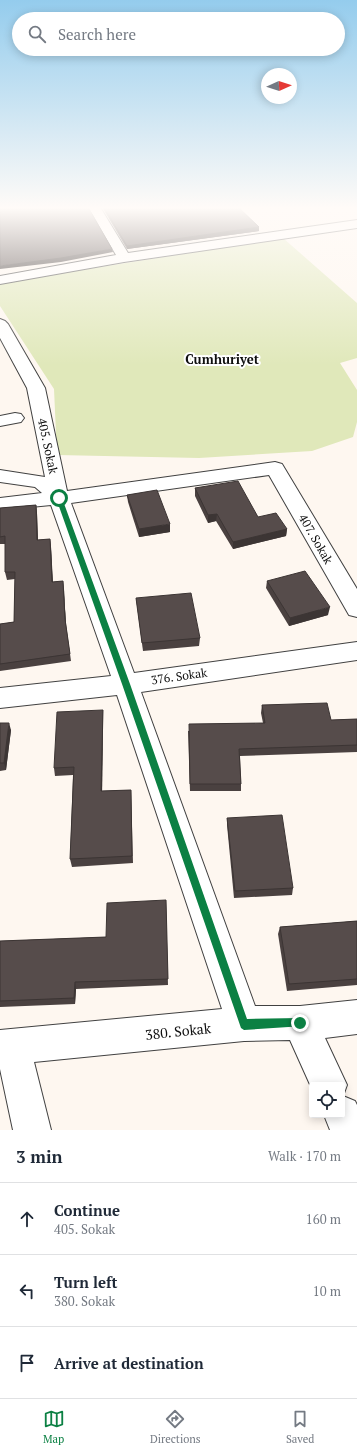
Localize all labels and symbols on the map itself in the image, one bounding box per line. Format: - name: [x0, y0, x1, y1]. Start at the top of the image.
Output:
- north arrow: [261, 68, 297, 104]
- district label: Cumhuriyet: [185, 350, 260, 368]
- street label: 405. Sokak: [35, 417, 61, 476]
- route start: [50, 489, 68, 507]
- street label: 407. Sokak: [296, 511, 337, 567]
- street label: 376. Sokak: [150, 665, 209, 687]
- route end: [291, 1014, 309, 1032]
- street label: 380. Sokak: [144, 1018, 213, 1044]

